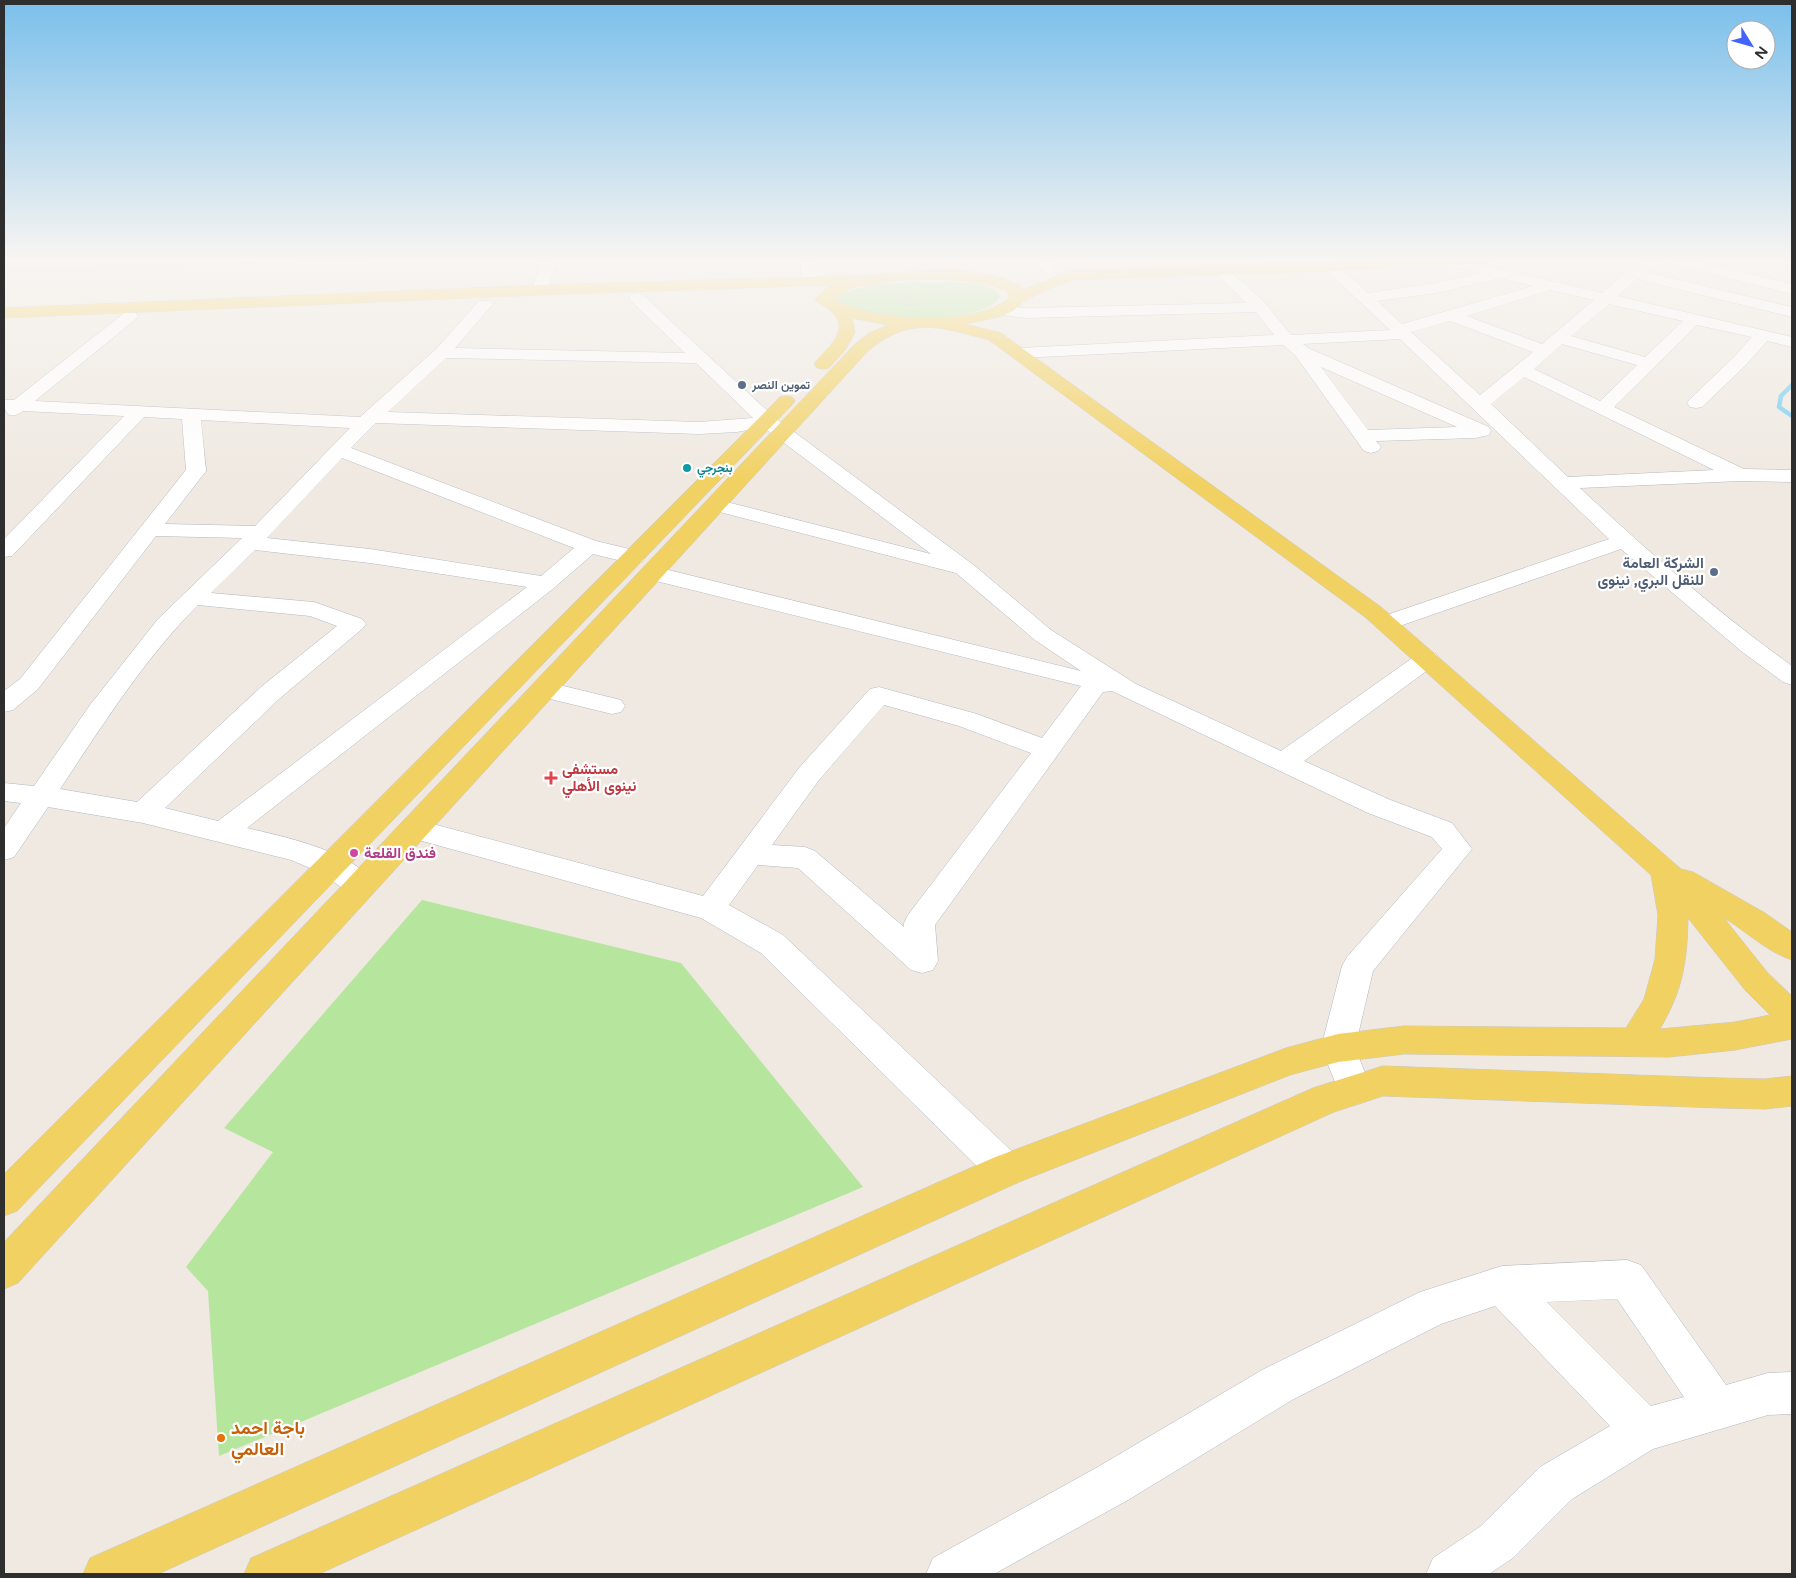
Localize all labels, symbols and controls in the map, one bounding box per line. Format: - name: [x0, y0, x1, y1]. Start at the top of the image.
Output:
- north arrow: [1726, 20, 1776, 70]
- text: N: [1751, 43, 1771, 62]
- place label: تموين النصر: [751, 378, 810, 393]
- marker: تموين النصر: [736, 379, 748, 391]
- place label: بنجرجي: [697, 461, 733, 478]
- marker: بنجرجي: [681, 462, 693, 474]
- place label: الشركة العامة للنقل البري, نينوى: [1597, 554, 1704, 593]
- marker: الشركة العامة للنقل البري, نينوى: [1708, 566, 1720, 578]
- place label: مستشفى نينوى الأهلي: [562, 760, 636, 799]
- marker: مستشفى نينوى الأهلي: [544, 771, 558, 785]
- place label: فندق القلعة: [364, 844, 436, 862]
- marker: فندق القلعة: [348, 847, 360, 859]
- place label: باجة احمد العالمي: [231, 1417, 305, 1464]
- marker: باجة احمد العالمي: [215, 1432, 227, 1444]

